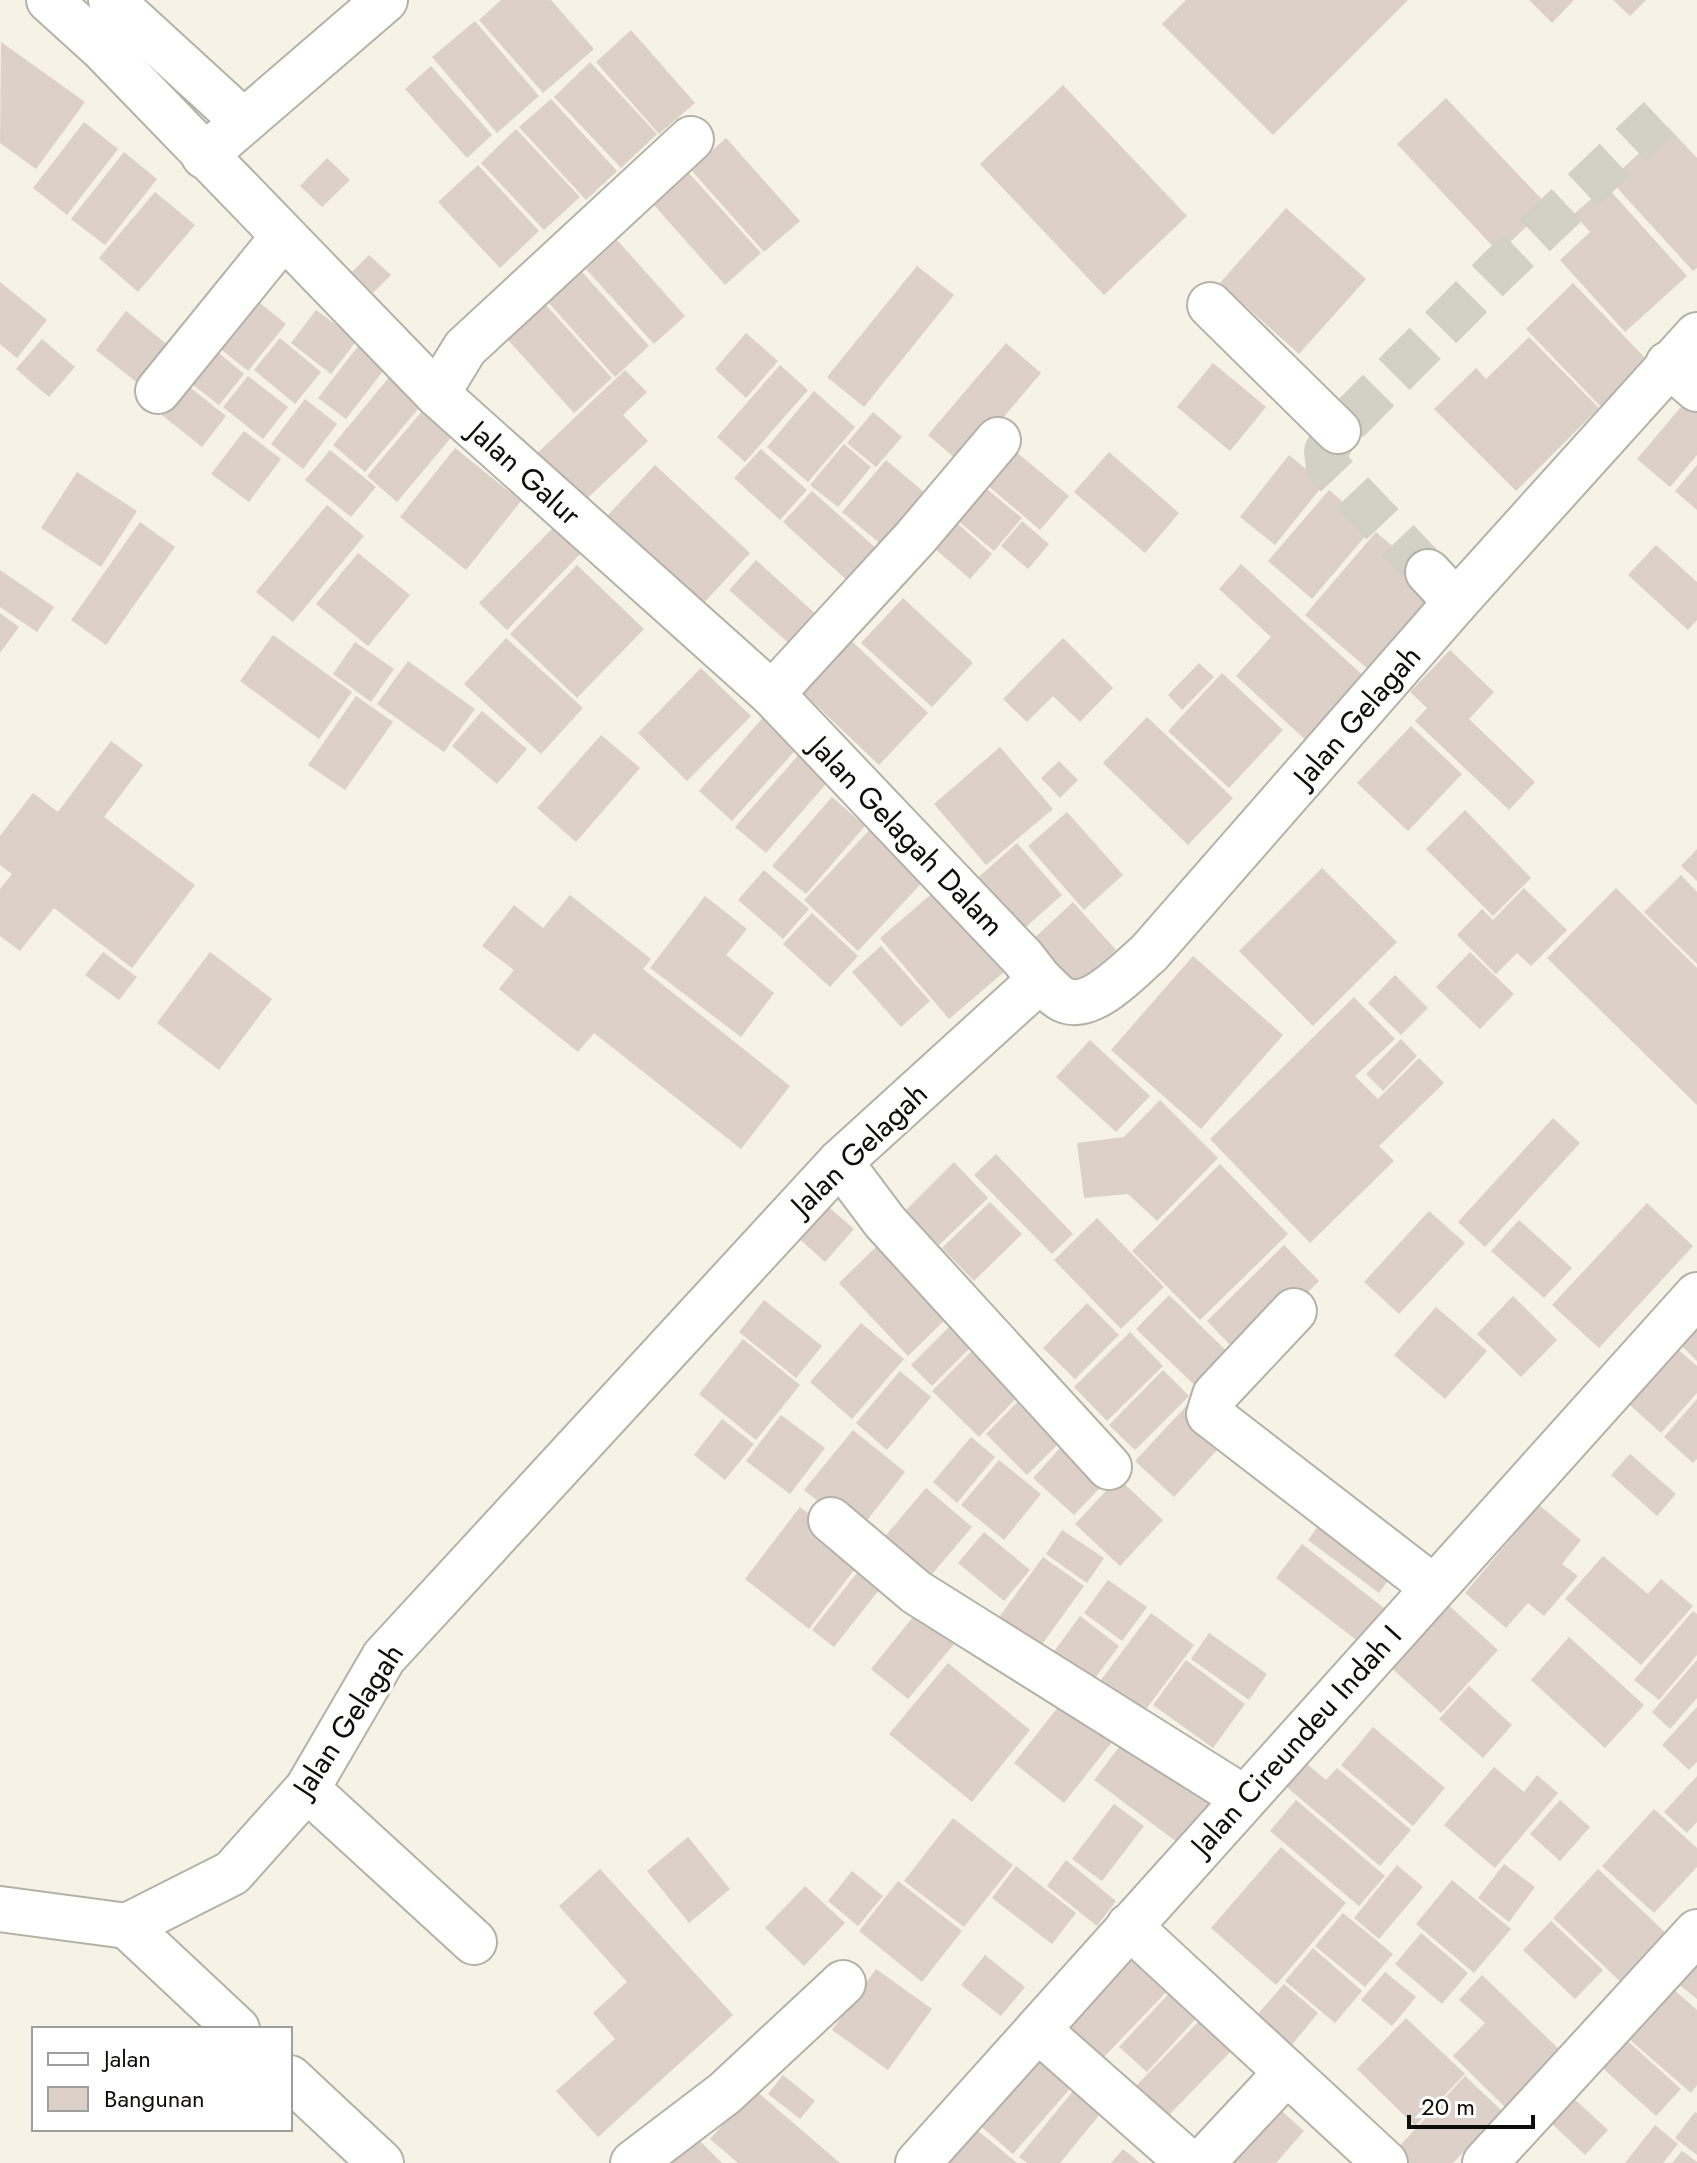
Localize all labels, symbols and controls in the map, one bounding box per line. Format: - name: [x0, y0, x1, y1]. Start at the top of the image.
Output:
- street label: Jalan Galur: [456, 408, 591, 536]
- street label: Jalan Gelagah: [1281, 636, 1431, 799]
- street label: Jalan Gelagah Dalam: [797, 723, 1014, 946]
- street label: Jalan Gelagah: [778, 1073, 937, 1228]
- street label: Jalan Cireundeu Indah I: [1178, 1615, 1411, 1868]
- street label: Jalan Gelagah: [280, 1635, 414, 1808]
- legend: [32, 2027, 292, 2131]
- text: Jalan: [101, 2041, 151, 2076]
- scale bar: [1409, 2079, 1533, 2129]
- text: Bangunan: [104, 2081, 205, 2116]
- text: 20 m: [1421, 2089, 1475, 2124]

